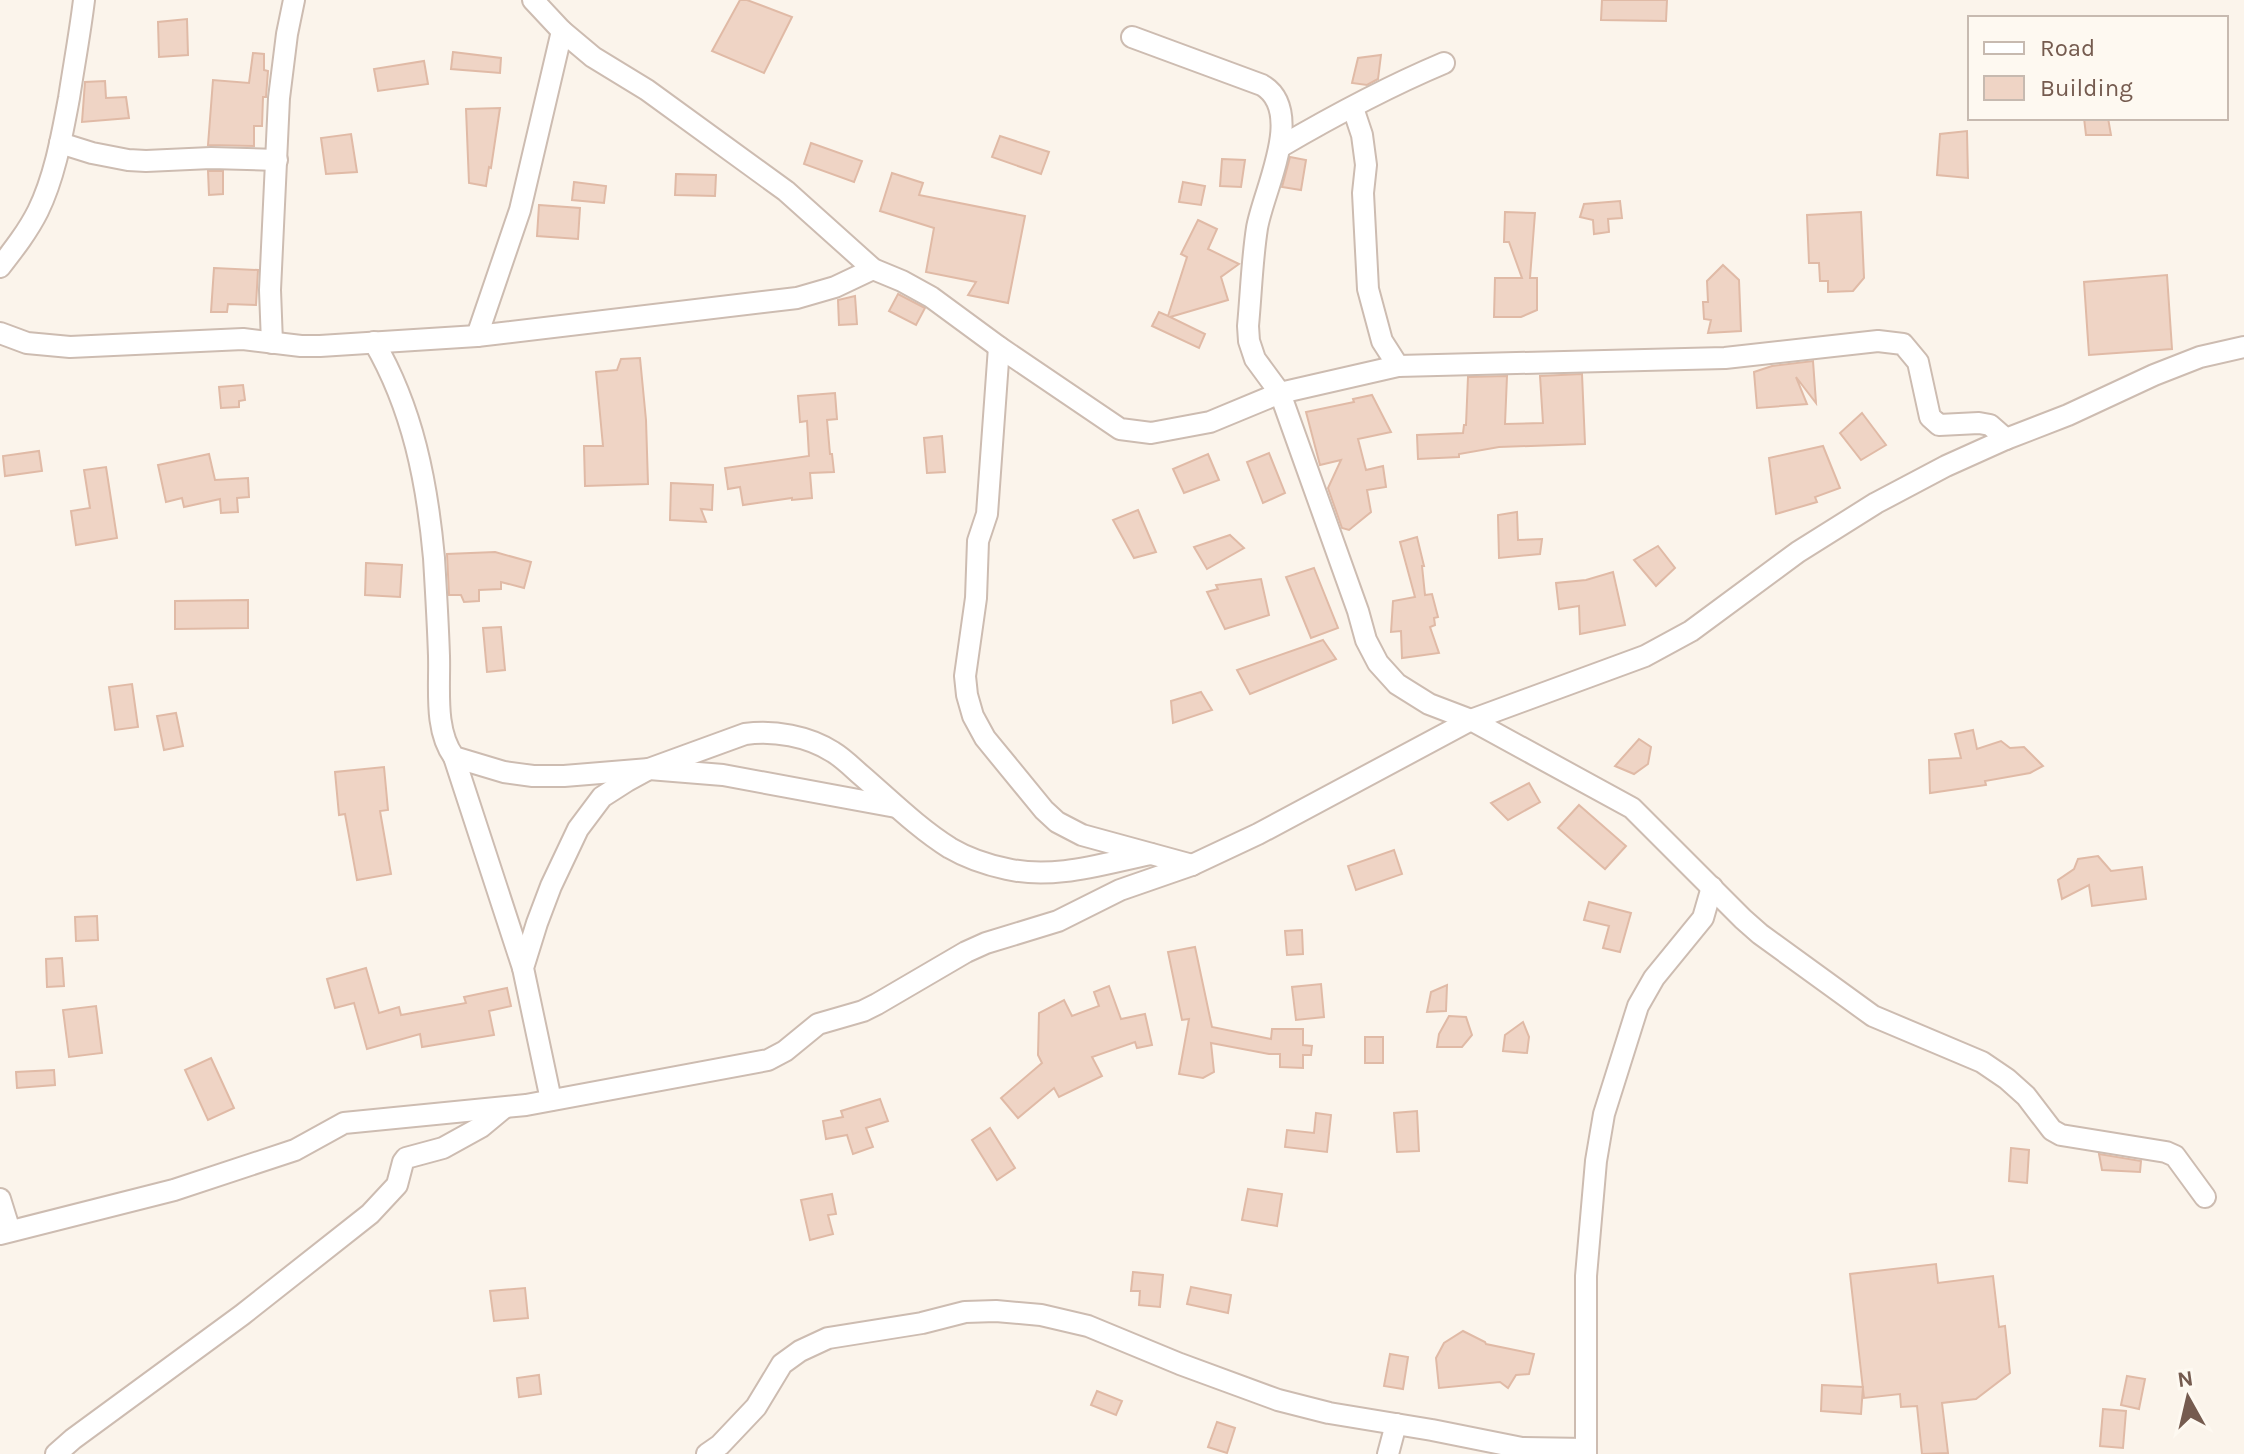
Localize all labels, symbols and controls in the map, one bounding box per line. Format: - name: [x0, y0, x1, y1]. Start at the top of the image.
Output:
- legend: [1968, 16, 2228, 120]
- text: Road: [2040, 34, 2095, 62]
- text: Building: [2040, 74, 2133, 102]
- north arrow: [2148, 1358, 2228, 1438]
- text: N: [2176, 1365, 2195, 1393]

